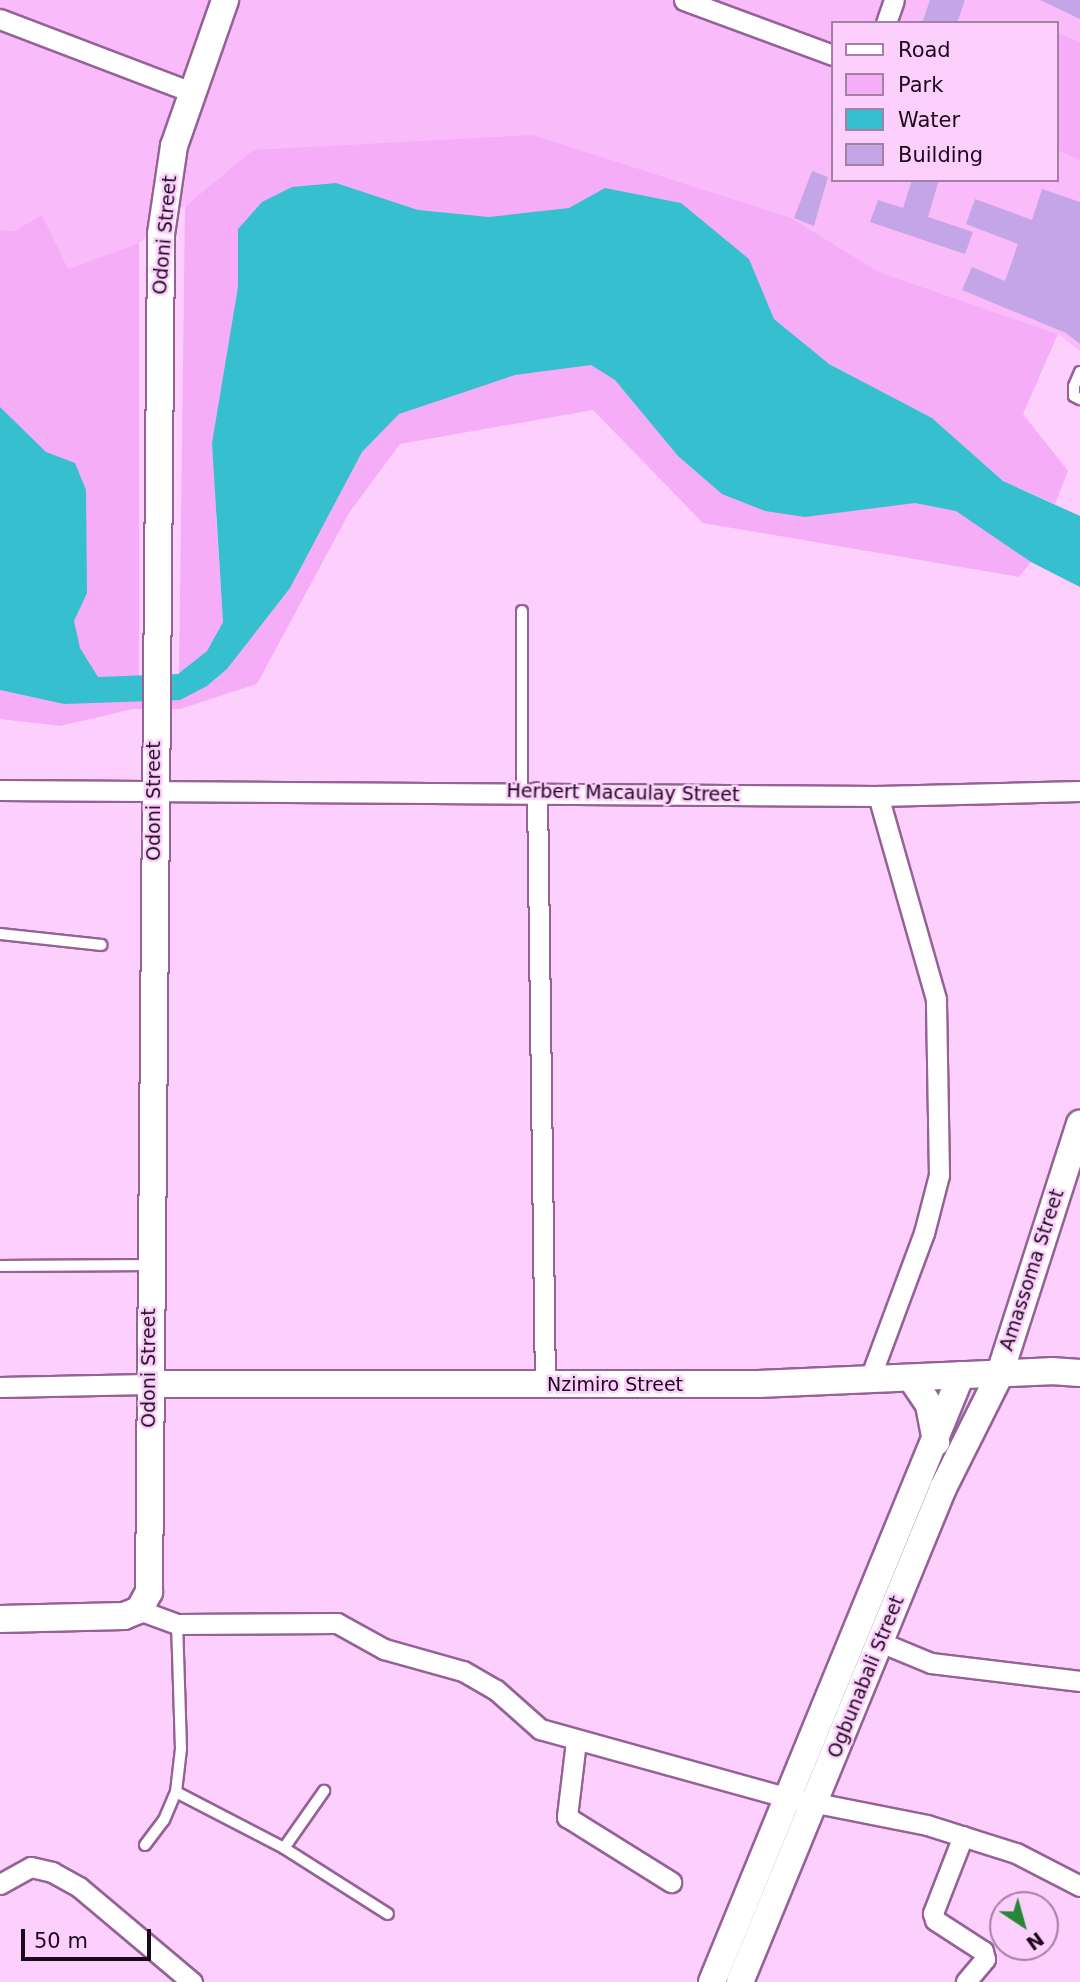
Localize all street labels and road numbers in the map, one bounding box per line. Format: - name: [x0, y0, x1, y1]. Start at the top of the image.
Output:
- street label: Odoni Street: [148, 174, 182, 296]
- street label: Odoni Street: [143, 741, 165, 861]
- street label: Herbert Macaulay Street: [506, 780, 740, 806]
- street label: Amassoma Street: [995, 1186, 1069, 1354]
- street label: Odoni Street: [138, 1308, 160, 1428]
- street label: Nzimiro Street: [547, 1374, 683, 1396]
- street label: Ogbunabali Street: [823, 1593, 909, 1761]

